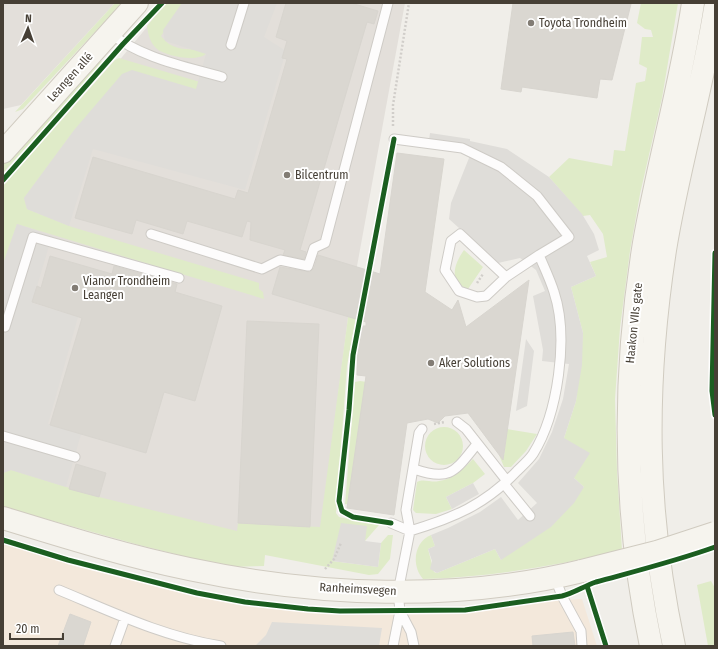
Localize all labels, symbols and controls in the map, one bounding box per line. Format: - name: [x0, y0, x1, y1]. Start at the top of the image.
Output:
- north arrow: [8, 8, 48, 48]
- text: N: [25, 12, 32, 25]
- place label: Toyota Trondheim: [539, 16, 627, 30]
- marker: Toyota Trondheim: [526, 18, 536, 28]
- street label: Leangen allé: [44, 49, 96, 105]
- place label: Bilcentrum: [295, 168, 348, 182]
- marker: Bilcentrum: [282, 170, 292, 180]
- place label: Vianor Trondheim Leangen: [83, 274, 170, 302]
- street label: Haakon VIIs gate: [623, 282, 645, 364]
- marker: Vianor Trondheim Leangen: [70, 283, 80, 293]
- place label: Aker Solutions: [439, 356, 510, 370]
- marker: Aker Solutions: [426, 358, 436, 368]
- street label: Ranheimsvegen: [319, 580, 397, 598]
- scale bar: [10, 615, 63, 641]
- text: 20 m: [16, 622, 40, 636]

